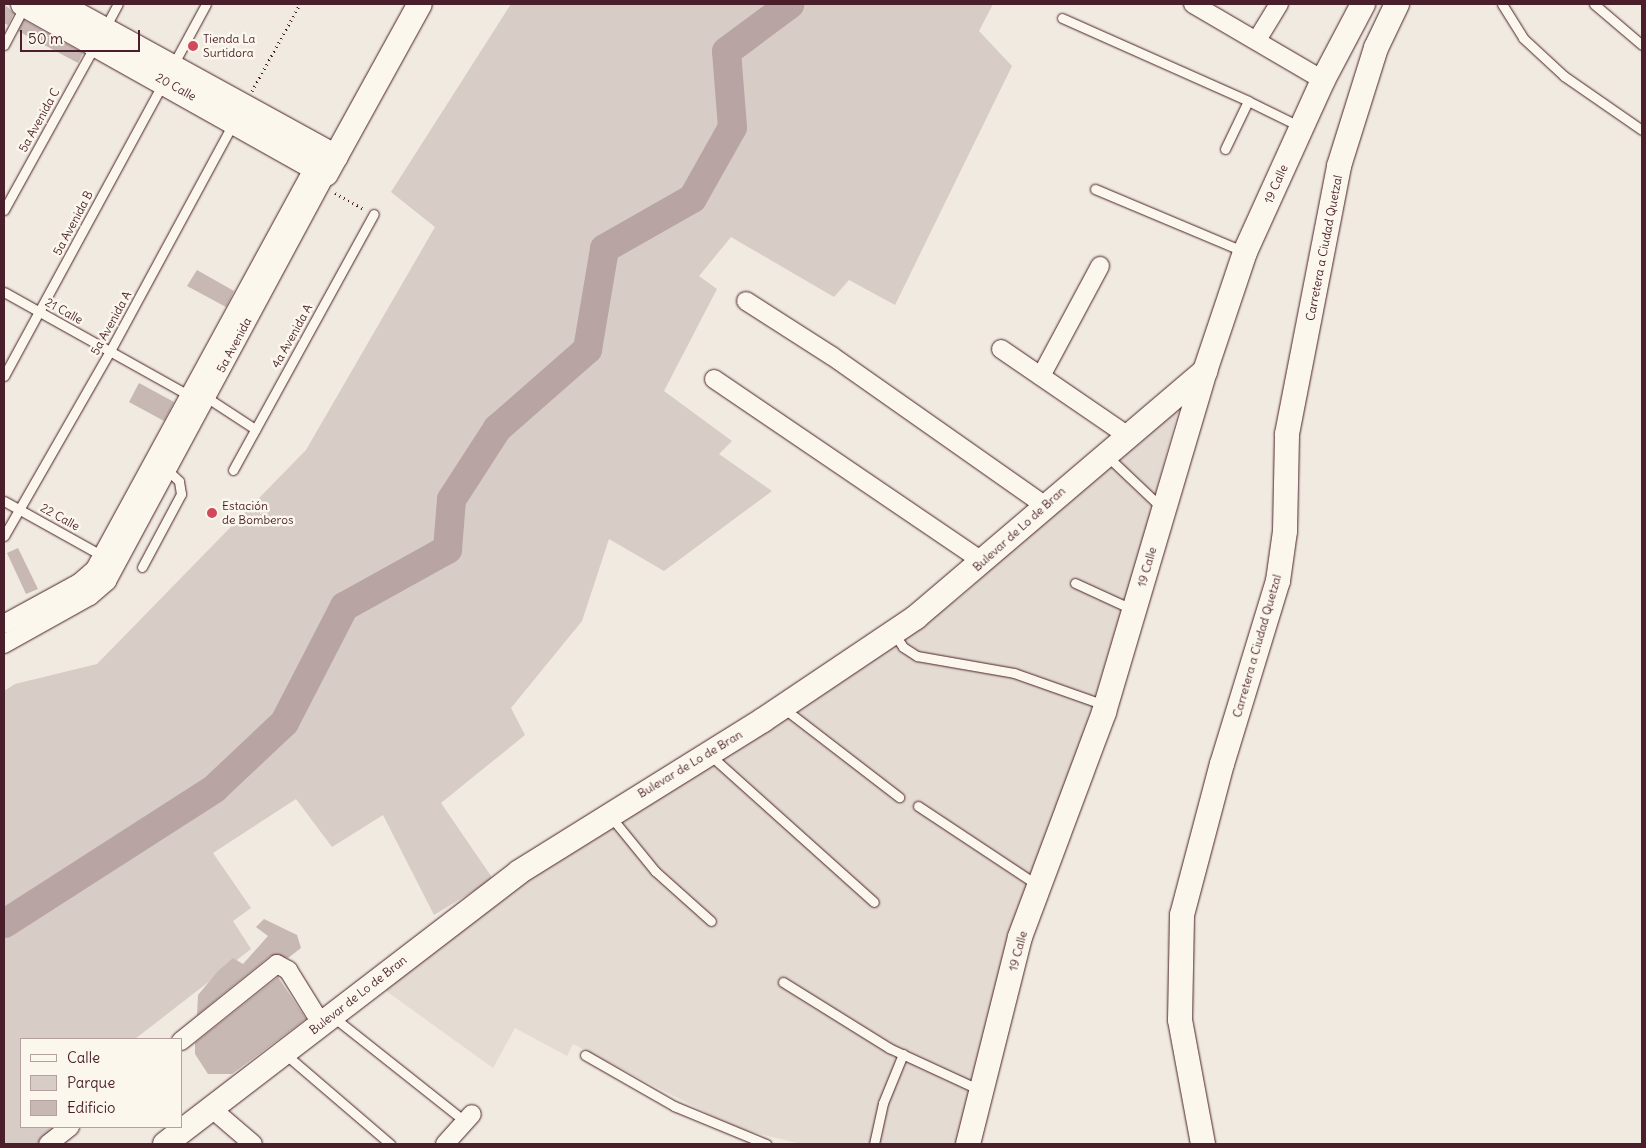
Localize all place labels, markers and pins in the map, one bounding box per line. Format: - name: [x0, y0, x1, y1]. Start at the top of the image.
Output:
- place label: Tienda La Surtidora: [203, 32, 255, 60]
- marker: Tienda La Surtidora: [187, 40, 199, 52]
- place label: Estación de Bomberos: [222, 499, 294, 527]
- marker: Estación de Bomberos: [206, 507, 218, 519]

